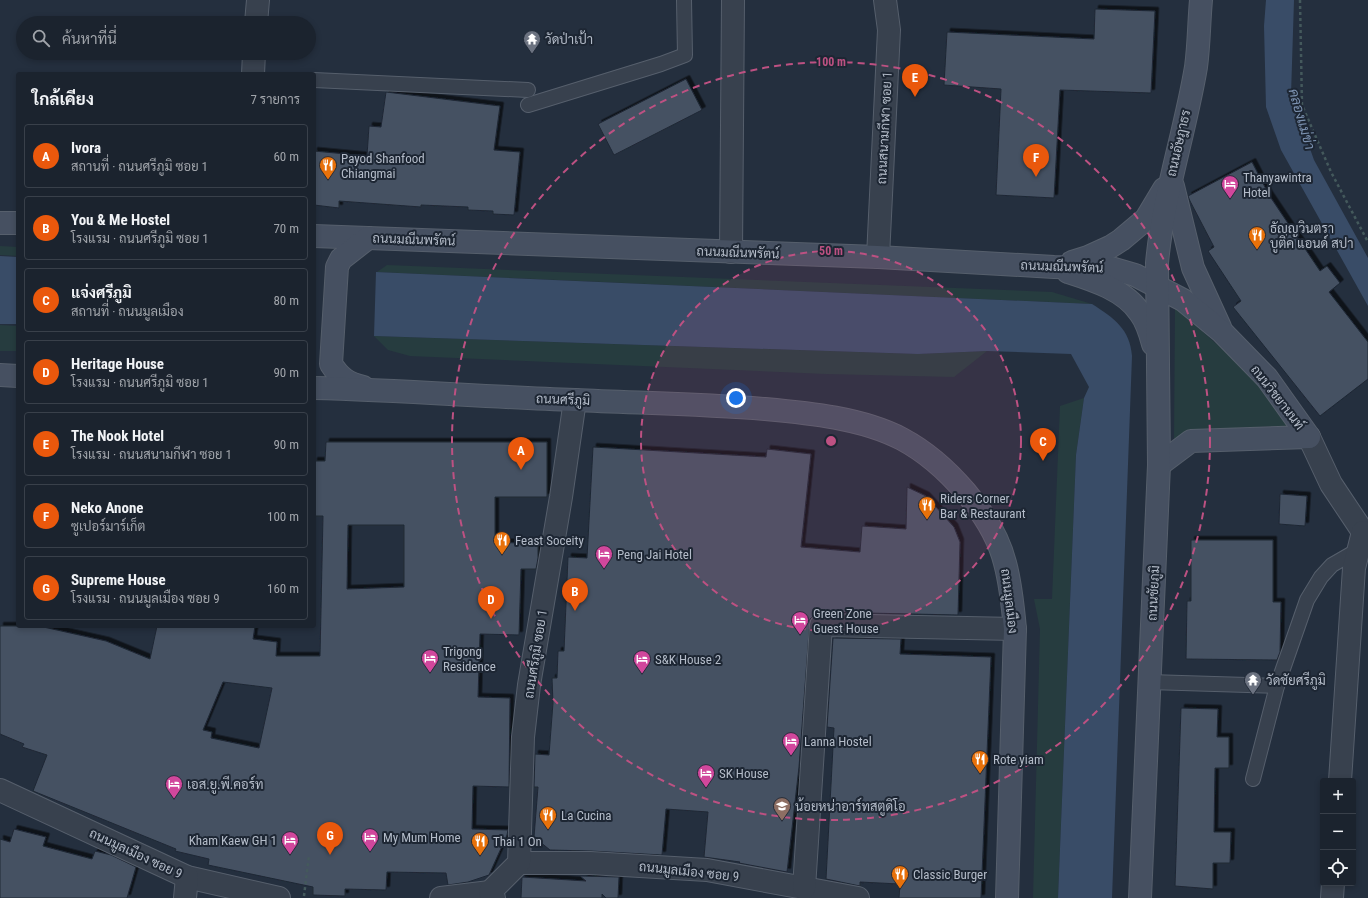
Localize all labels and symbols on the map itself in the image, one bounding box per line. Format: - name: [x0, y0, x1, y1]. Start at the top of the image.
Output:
- temple icon: วัดป่าเป้า: [522, 29, 542, 54]
- place label: วัดป่าเป้า: [545, 30, 593, 47]
- text: 100 m: [816, 55, 846, 69]
- pin: E: [902, 64, 928, 97]
- street label: ถนนสนามกีฬา ซอย 1: [872, 71, 895, 185]
- water label: คลองแม่ข่า: [1286, 87, 1318, 152]
- street label: ถนนอัษฎาธร: [1164, 108, 1194, 178]
- pin: F: [1023, 144, 1049, 177]
- place label: Payod Shanfood Chiangmai: [341, 151, 425, 181]
- restaurant icon: Payod Shanfood Chiangmai: [318, 155, 338, 180]
- place label: Thanyawintra Hotel: [1243, 170, 1312, 200]
- hotel icon: Thanyawintra Hotel: [1220, 174, 1240, 199]
- place label: ธัญญวินตรา บูติค แอนด์ สปา: [1270, 220, 1354, 253]
- restaurant icon: ธัญญวินตรา บูติค แอนด์ สปา: [1247, 225, 1267, 250]
- street label: ถนนมณีนพรัตน์: [372, 229, 456, 248]
- street label: ถนนมณีนพรัตน์: [696, 242, 780, 261]
- text: 50 m: [819, 244, 843, 258]
- street label: ถนนมณีนพรัตน์: [1020, 256, 1104, 275]
- street label: ถนนวิชยานนท์: [1248, 361, 1309, 432]
- your location: [726, 388, 746, 408]
- street label: ถนนศรีภูมิ: [536, 389, 590, 410]
- pin: C: [1030, 428, 1056, 461]
- centre of rings: [824, 434, 838, 448]
- pin: A: [508, 437, 534, 470]
- place label: Riders Corner Bar & Restaurant: [940, 491, 1026, 521]
- restaurant icon: Riders Corner Bar & Restaurant: [917, 495, 937, 520]
- restaurant icon: Feast Soceity: [492, 530, 512, 555]
- place label: Feast Soceity: [515, 533, 584, 548]
- hotel icon: Peng Jai Hotel: [594, 544, 614, 569]
- place label: Peng Jai Hotel: [617, 547, 692, 562]
- street label: ถนนชัยภูมิ: [1144, 565, 1164, 621]
- street label: ถนนมูลเมือง: [996, 568, 1023, 635]
- pin: B: [562, 578, 588, 611]
- pin: D: [478, 586, 504, 619]
- place label: Green Zone Guest House: [813, 606, 879, 636]
- street label: ถนนศรีภูมิ ซอย 1: [519, 608, 552, 700]
- hotel icon: Green Zone Guest House: [790, 610, 810, 635]
- place label: Trigong Residence: [443, 644, 496, 674]
- hotel icon: Trigong Residence: [420, 648, 440, 673]
- hotel icon: S&K House 2: [632, 649, 652, 674]
- place label: S&K House 2: [655, 652, 721, 667]
- temple icon: วัดชัยศรีภูมิ: [1243, 670, 1263, 695]
- place label: วัดชัยศรีภูมิ: [1266, 671, 1326, 690]
- hotel icon: Lanna Hostel: [781, 731, 801, 756]
- place label: Lanna Hostel: [804, 734, 872, 749]
- restaurant icon: Rote yiam: [970, 749, 990, 774]
- place label: Rote yiam: [993, 752, 1044, 767]
- hotel icon: SK House: [696, 763, 716, 788]
- place label: SK House: [719, 766, 769, 781]
- hotel icon: เอส.ยู.พี.คอร์ท: [164, 774, 184, 799]
- place label: เอส.ยู.พี.คอร์ท: [187, 775, 264, 794]
- school or university icon: น้อยหน่าอาร์ทสตูดิโอ: [772, 796, 792, 821]
- place label: น้อยหน่าอาร์ทสตูดิโอ: [795, 797, 906, 816]
- restaurant icon: La Cucina: [538, 805, 558, 830]
- place label: La Cucina: [561, 808, 612, 823]
- pin: G: [317, 822, 343, 855]
- street label: ถนนมูลเมือง ซอย 9: [86, 824, 185, 883]
- hotel icon: My Mum Home: [360, 827, 380, 852]
- hotel icon: Kham Kaew GH 1: [280, 830, 300, 855]
- place label: My Mum Home: [383, 830, 461, 845]
- restaurant icon: Thai 1 On: [470, 831, 490, 856]
- place label: Kham Kaew GH 1: [189, 833, 277, 848]
- place label: Thai 1 On: [493, 834, 542, 849]
- street label: ถนนมูลเมือง ซอย 9: [638, 857, 740, 886]
- restaurant icon: Classic Burger: [890, 864, 910, 889]
- place label: Classic Burger: [913, 867, 987, 882]

